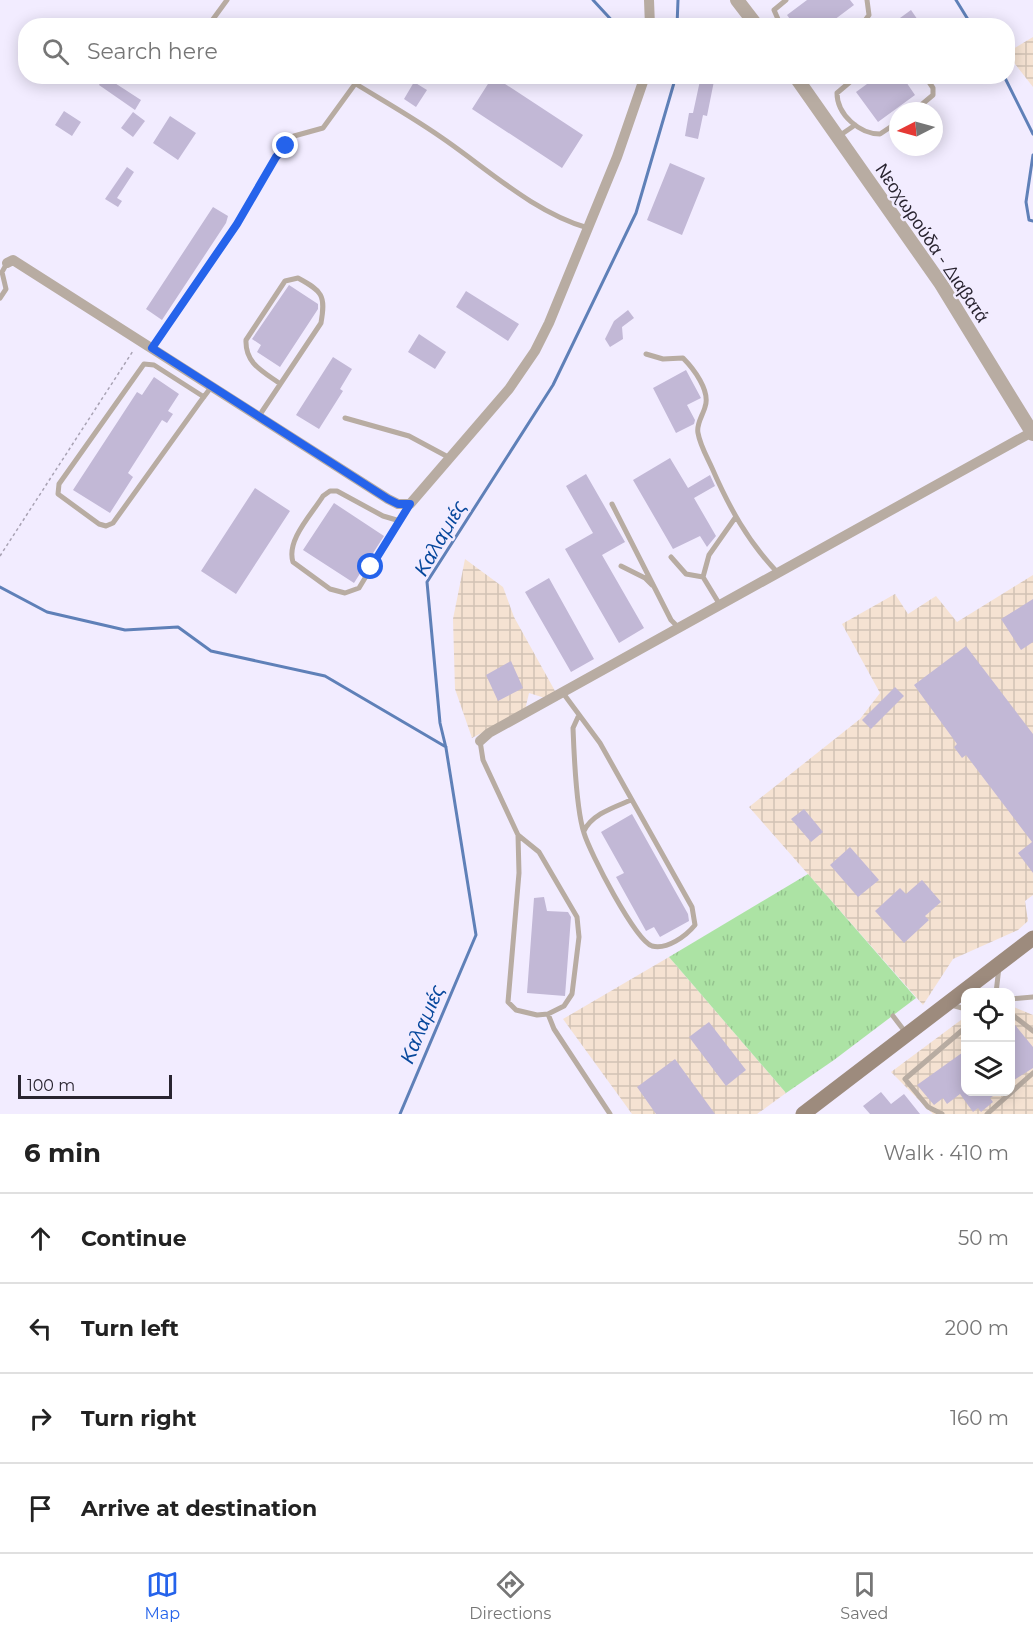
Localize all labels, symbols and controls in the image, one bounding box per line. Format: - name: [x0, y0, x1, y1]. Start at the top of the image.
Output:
- search box: [18, 18, 1015, 84]
- icon: search: [39, 35, 72, 68]
- text: Search here: [87, 38, 218, 65]
- north arrow: [889, 102, 943, 156]
- route end: [272, 132, 298, 158]
- street label: Νεοχωρούδα - Διαβατά: [871, 159, 993, 327]
- water label: Καλαμιές: [409, 496, 471, 580]
- route start: [357, 553, 383, 579]
- water label: Καλαμιές: [395, 981, 449, 1067]
- map controls: [961, 988, 1015, 1096]
- button: locate: [961, 988, 1015, 1042]
- button: layers: [961, 1042, 1015, 1096]
- scale bar: [18, 1072, 172, 1100]
- text: 100 m: [27, 1076, 75, 1095]
- text: 6 min: [24, 1137, 101, 1169]
- text: Walk · 410 m: [884, 1141, 1009, 1165]
- icon: ahead: [24, 1222, 57, 1255]
- text: Continue: [81, 1225, 187, 1252]
- text: 50 m: [958, 1226, 1009, 1250]
- icon: left: [24, 1312, 57, 1345]
- text: Turn left: [81, 1315, 179, 1342]
- text: 200 m: [945, 1316, 1009, 1340]
- icon: right: [24, 1402, 57, 1435]
- text: Turn right: [81, 1405, 196, 1432]
- text: 160 m: [950, 1406, 1009, 1430]
- icon: arrive: [24, 1492, 57, 1525]
- text: Arrive at destination: [81, 1495, 317, 1522]
- tab: Map: [145, 1568, 180, 1623]
- tab: Directions: [469, 1568, 551, 1623]
- tab: Saved: [840, 1568, 888, 1623]

